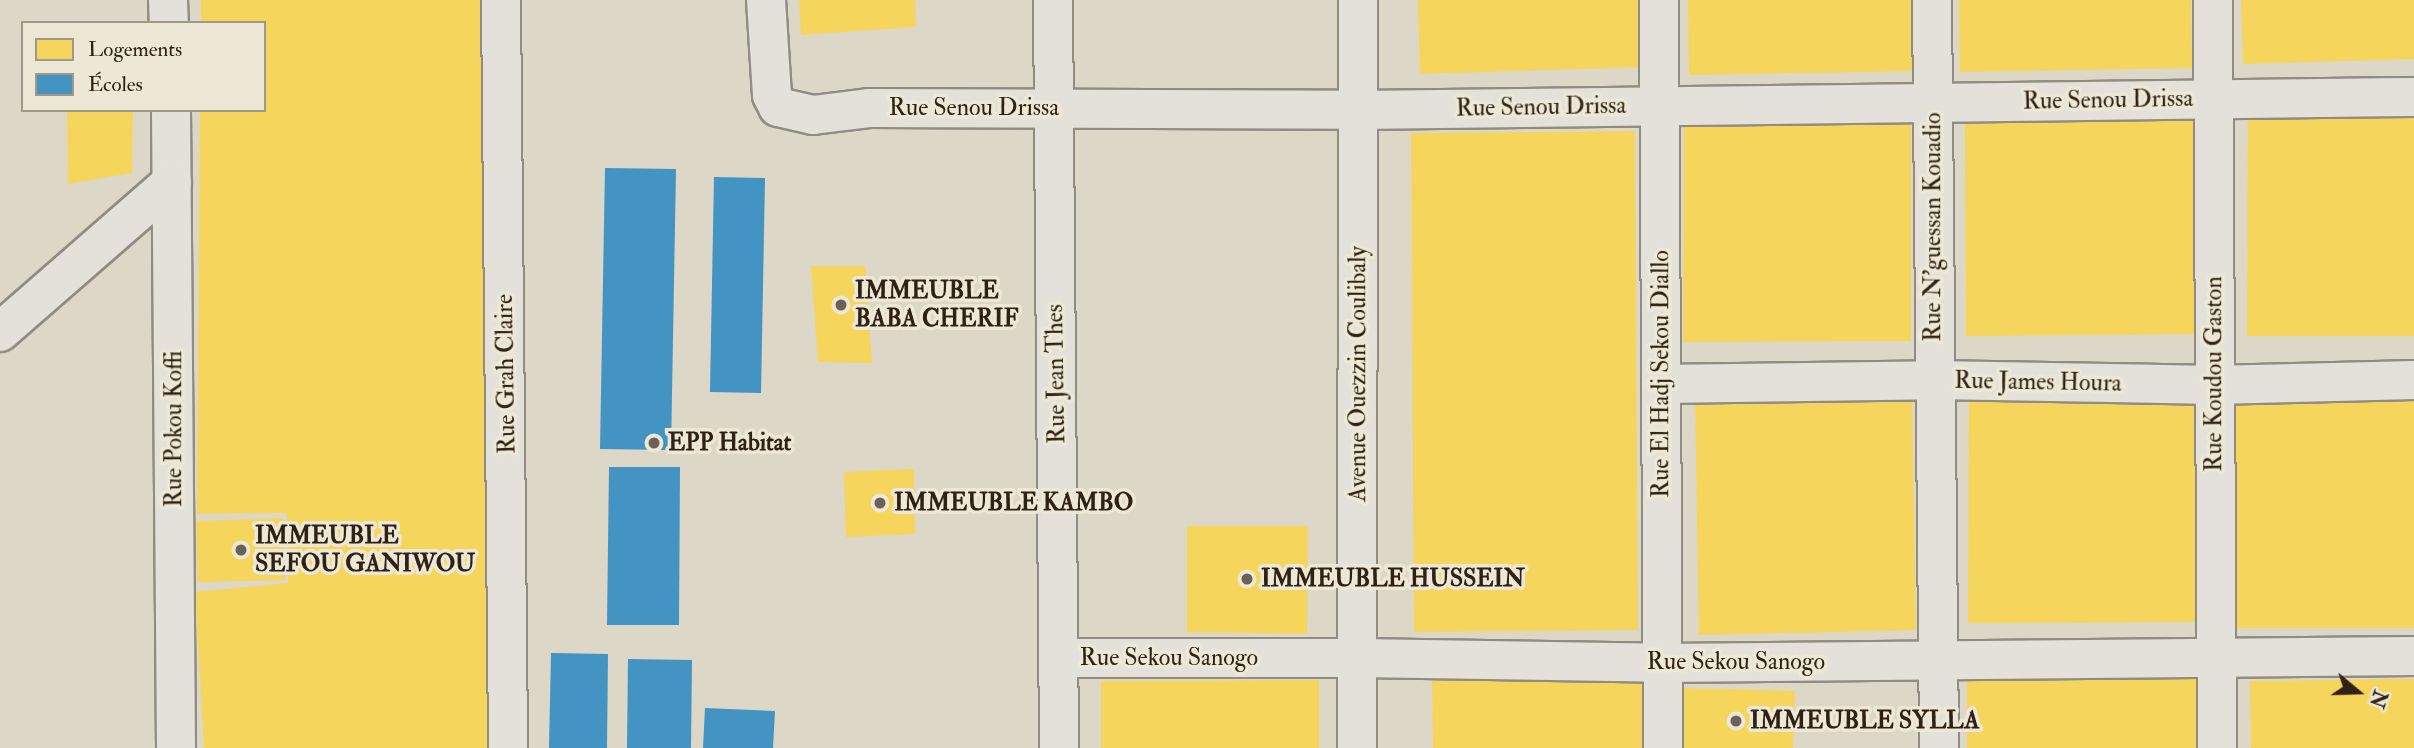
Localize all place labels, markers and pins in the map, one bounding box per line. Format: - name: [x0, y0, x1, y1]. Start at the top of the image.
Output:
- place label: IMMEUBLE BABA CHERIF: [855, 277, 1018, 333]
- marker: IMMEUBLE BABA CHERIF: [833, 297, 849, 313]
- place label: EPP Habitat: [668, 429, 791, 457]
- marker: EPP Habitat: [646, 435, 662, 451]
- place label: IMMEUBLE KAMBO: [894, 489, 1133, 517]
- marker: IMMEUBLE KAMBO: [872, 495, 888, 511]
- place label: IMMEUBLE SEFOU GANIWOU: [255, 522, 475, 578]
- marker: IMMEUBLE SEFOU GANIWOU: [233, 542, 249, 558]
- place label: IMMEUBLE HUSSEIN: [1261, 565, 1525, 593]
- marker: IMMEUBLE HUSSEIN: [1239, 571, 1255, 587]
- place label: IMMEUBLE SYLLA: [1750, 707, 1979, 735]
- marker: IMMEUBLE SYLLA: [1728, 713, 1744, 729]

